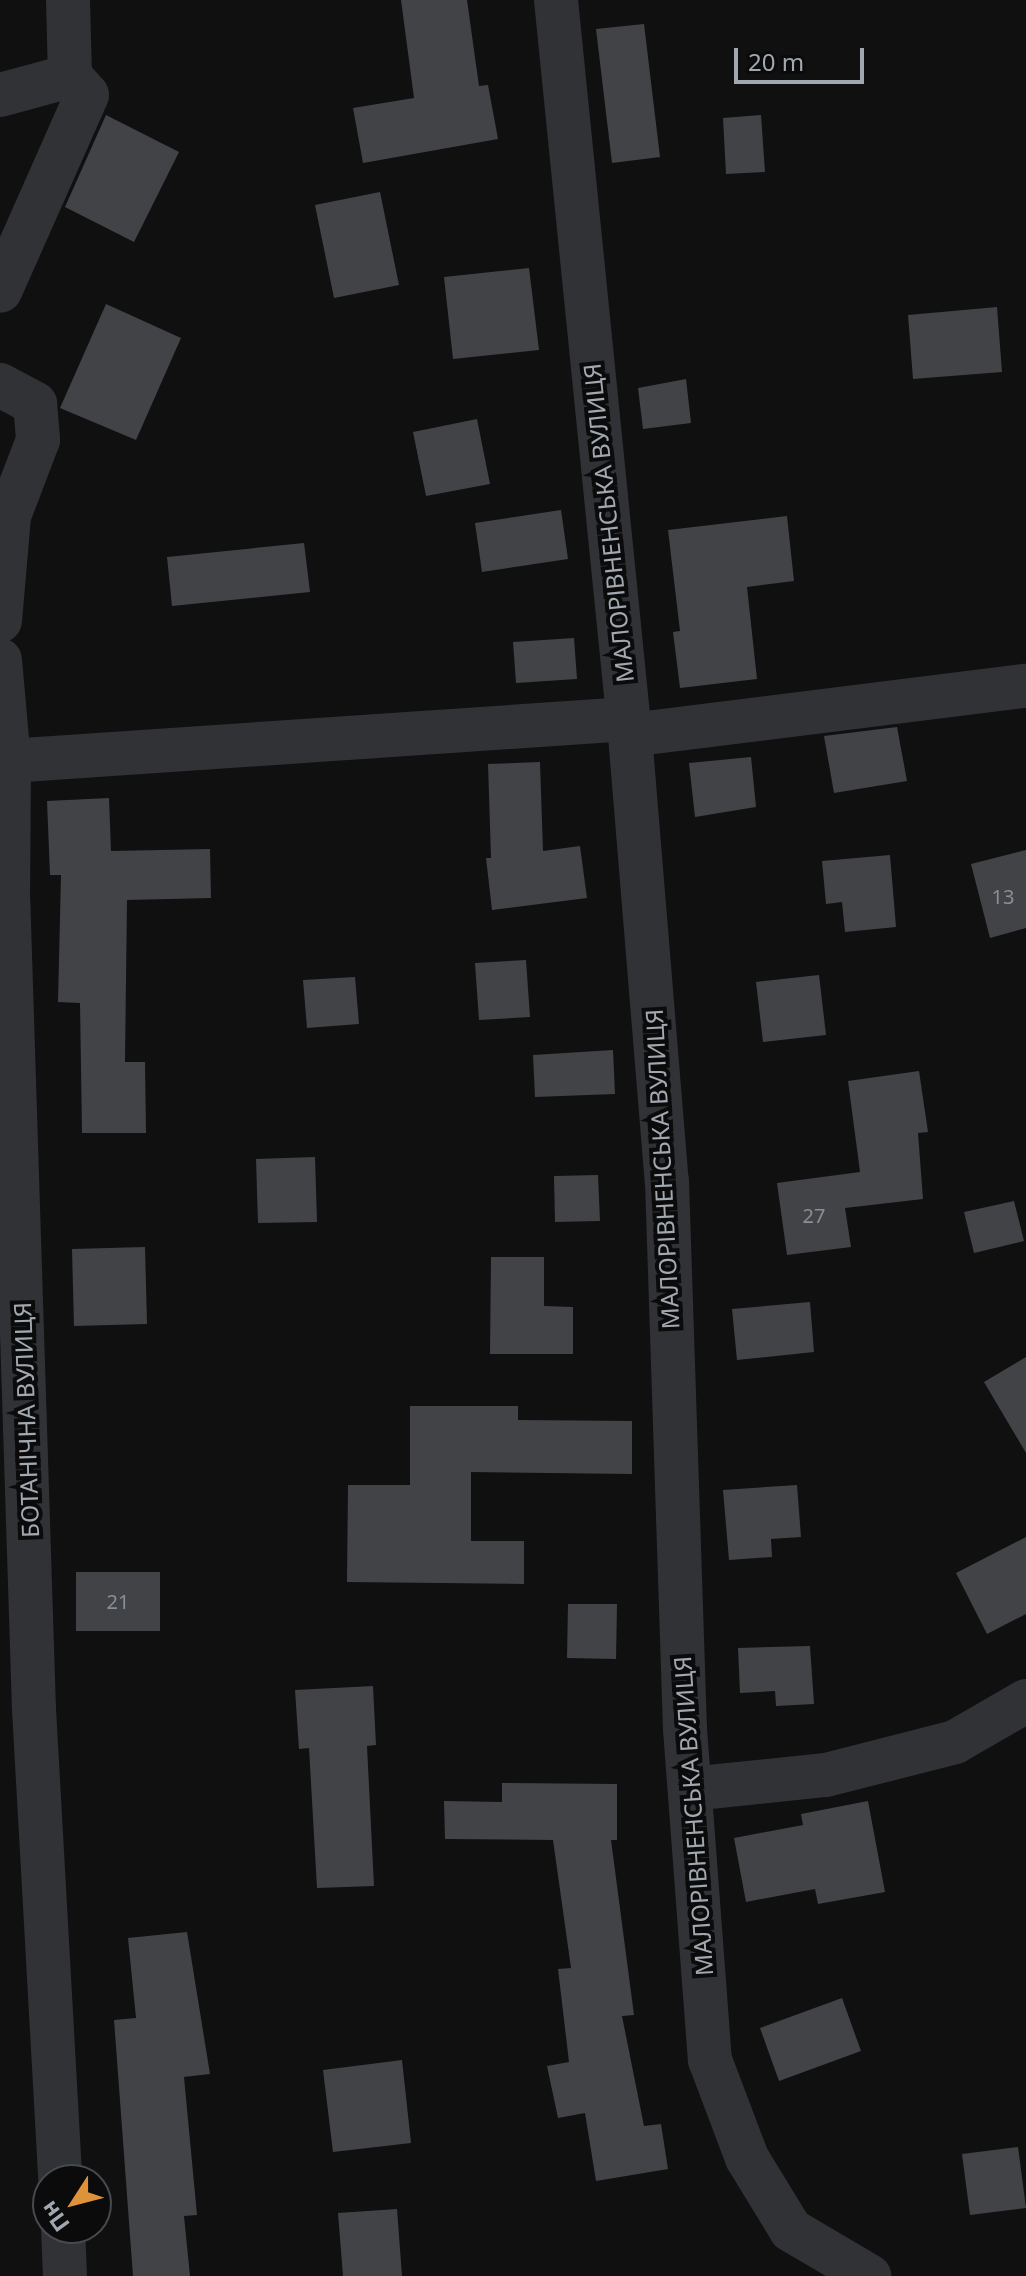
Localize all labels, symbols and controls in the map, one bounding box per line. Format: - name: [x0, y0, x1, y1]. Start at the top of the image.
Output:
- scale bar: [738, 32, 868, 82]
- text: 20 m: [748, 45, 804, 78]
- street label: МАЛОРІВНЕНСЬКА ВУЛИЦЯ: [577, 362, 639, 684]
- house number: 13: [992, 884, 1014, 908]
- street label: МАЛОРІВНЕНСЬКА ВУЛИЦЯ: [639, 1008, 685, 1330]
- house number: 27: [803, 1203, 825, 1227]
- street label: БОТАНІЧНА ВУЛИЦЯ: [7, 1302, 45, 1538]
- house number: 21: [107, 1589, 129, 1613]
- street label: МАЛОРІВНЕНСЬКА ВУЛИЦЯ: [667, 1655, 719, 1977]
- north arrow: [32, 2164, 112, 2244]
- text: Пн: [33, 2195, 76, 2238]

